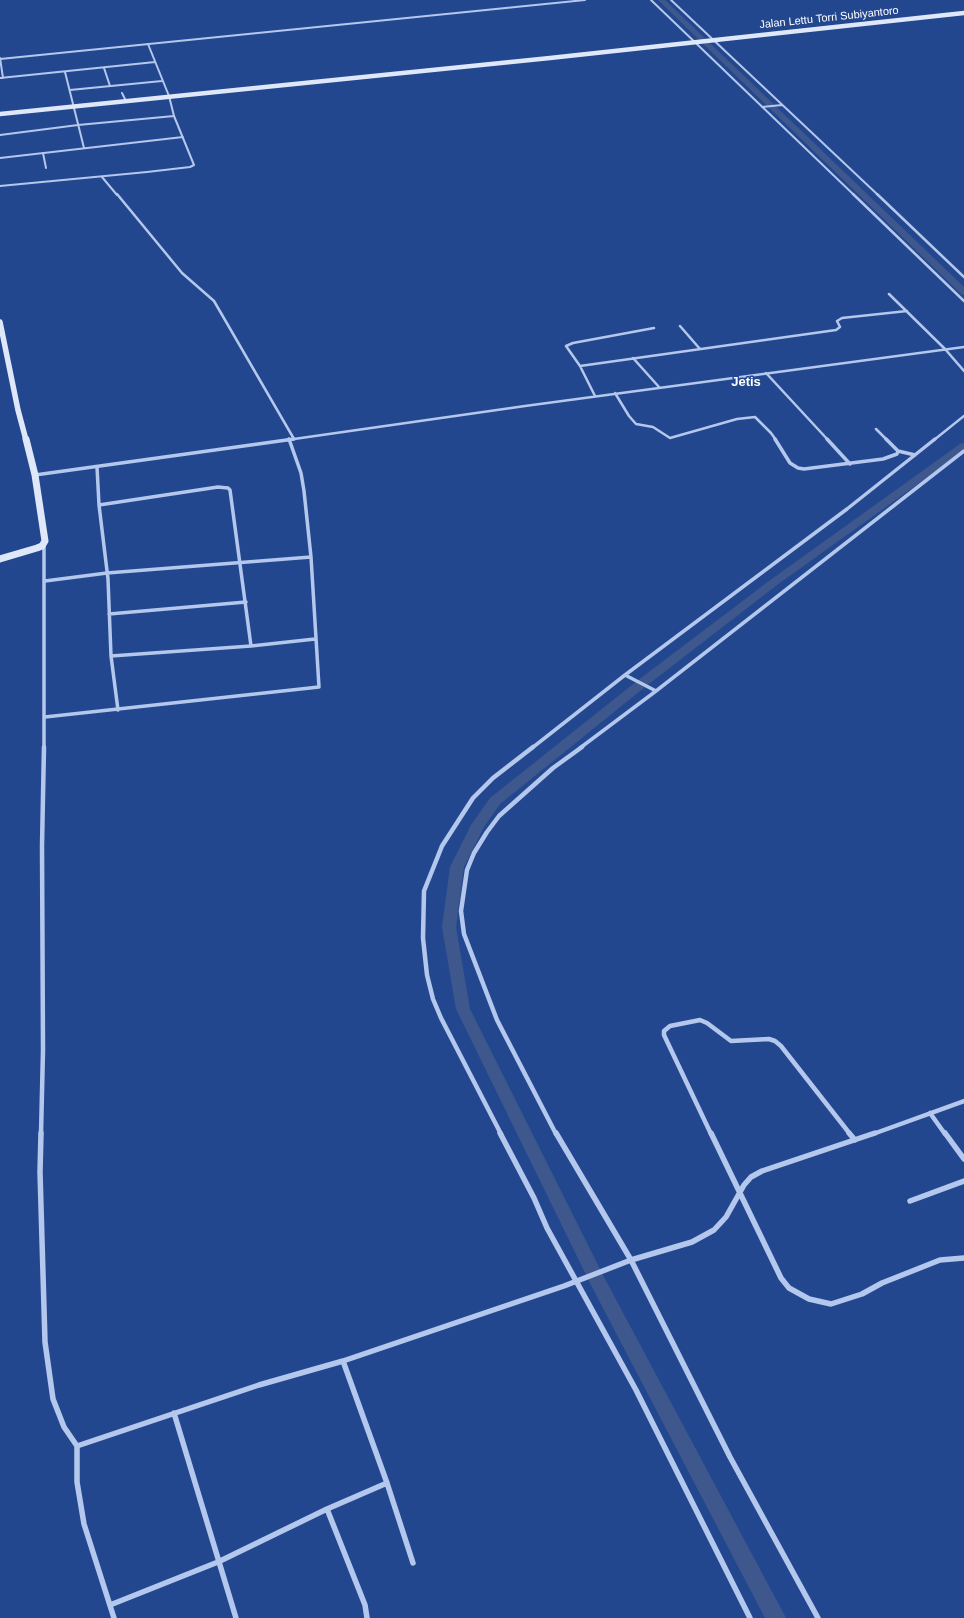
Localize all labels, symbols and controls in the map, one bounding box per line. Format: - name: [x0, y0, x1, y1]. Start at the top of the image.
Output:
- street label: Jalan Lettu Torri Subiyantoro: [759, 4, 899, 32]
- district label: Jetis: [731, 374, 761, 390]

